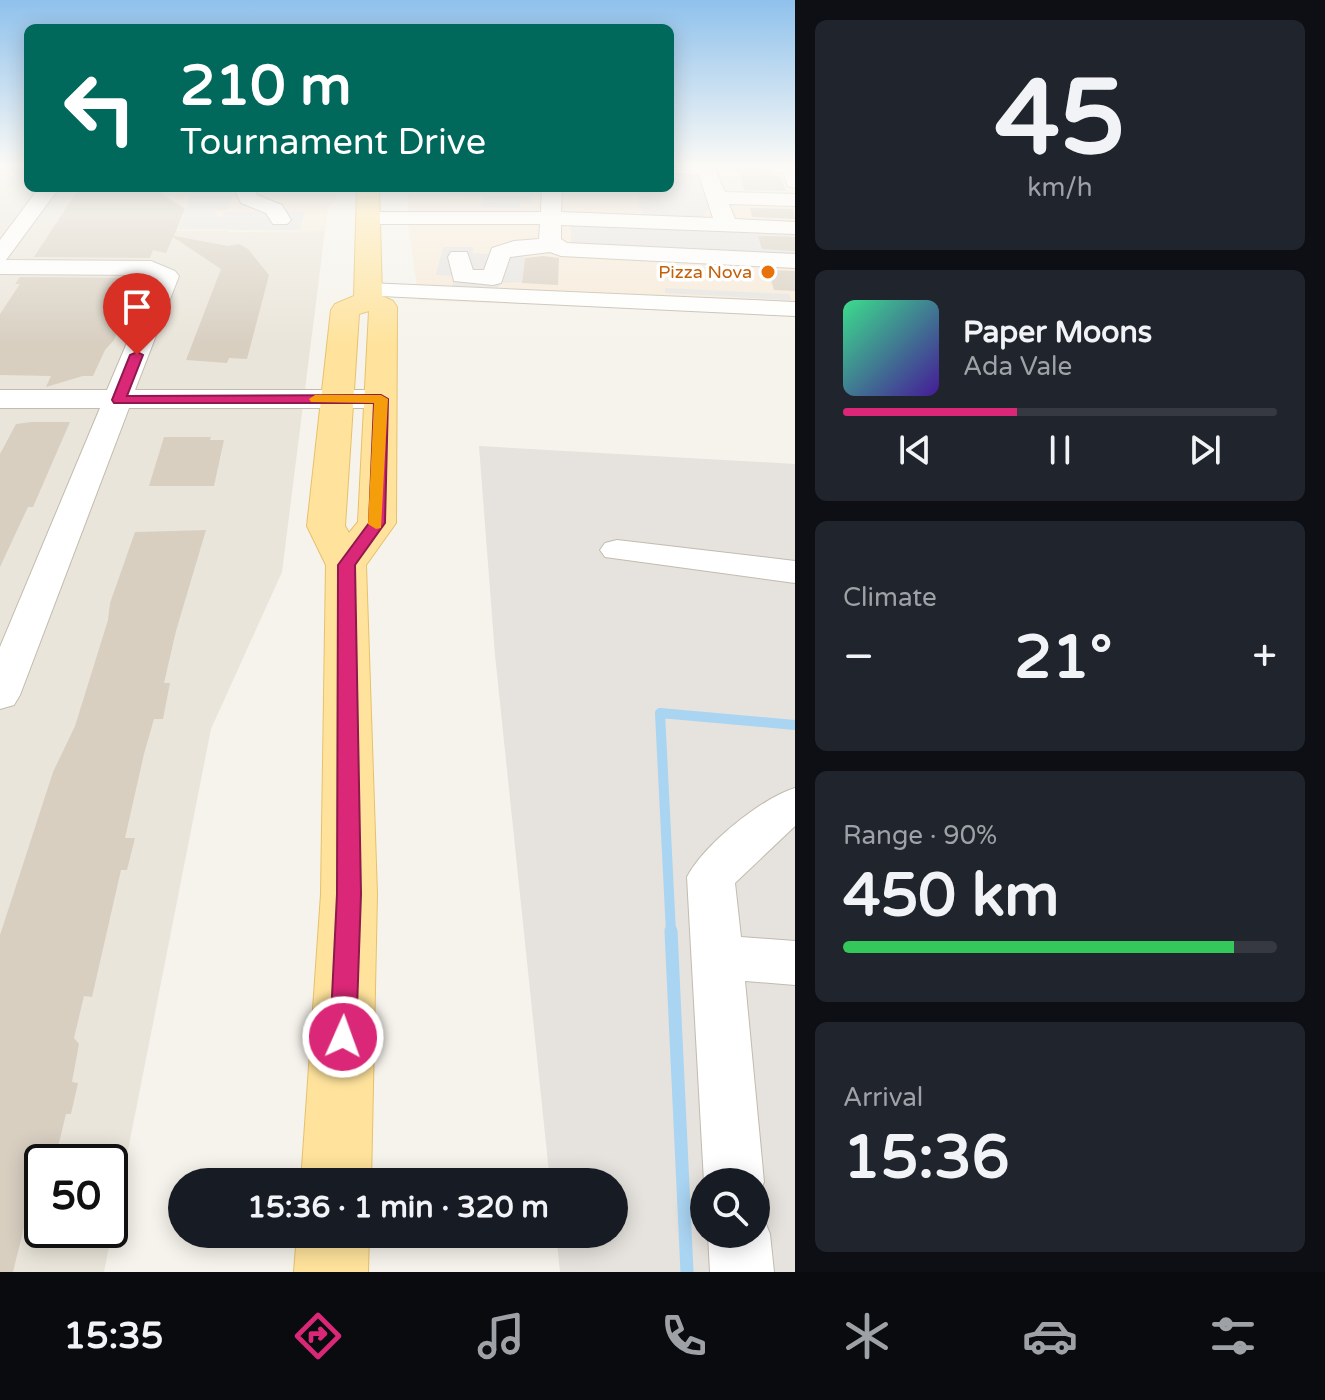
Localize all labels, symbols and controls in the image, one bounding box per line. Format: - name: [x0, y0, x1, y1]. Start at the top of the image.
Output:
- text: 210 m: [180, 53, 351, 120]
- icon: left: [48, 56, 152, 160]
- text: 45: [995, 57, 1125, 182]
- text: Tournament Drive: [180, 121, 486, 164]
- text: km/h: [1027, 172, 1093, 203]
- place label: Pizza Nova: [658, 261, 752, 283]
- marker: Pizza Nova: [759, 263, 777, 281]
- pin: [103, 273, 171, 355]
- icon: arrive: [115, 285, 159, 329]
- text: Paper Moons: [963, 314, 1152, 351]
- text: Ada Vale: [963, 351, 1072, 382]
- icon: previous: [893, 428, 937, 472]
- icon: pause: [1038, 428, 1082, 472]
- icon: next: [1183, 428, 1227, 472]
- text: Climate: [843, 582, 937, 613]
- text: 21°: [1014, 622, 1112, 694]
- text: −: [843, 631, 874, 684]
- text: +: [1252, 631, 1277, 684]
- text: Range · 90%: [843, 820, 997, 851]
- text: 450 km: [843, 860, 1059, 932]
- position arrow: [301, 995, 385, 1079]
- text: Arrival: [843, 1082, 923, 1113]
- text: 15:36: [843, 1122, 1009, 1194]
- speed limit sign: 50: [24, 1144, 128, 1248]
- map controls: [690, 1168, 770, 1248]
- button: search: [690, 1168, 770, 1248]
- text: 15:36 · 1 min · 320 m: [247, 1189, 549, 1226]
- icon: directions: [290, 1308, 346, 1364]
- icon: music: [473, 1308, 529, 1364]
- icon: phone: [656, 1308, 712, 1364]
- icon: climate: [839, 1308, 895, 1364]
- icon: car: [1022, 1308, 1078, 1364]
- icon: filters: [1205, 1308, 1261, 1364]
- text: 15:35: [64, 1315, 163, 1358]

